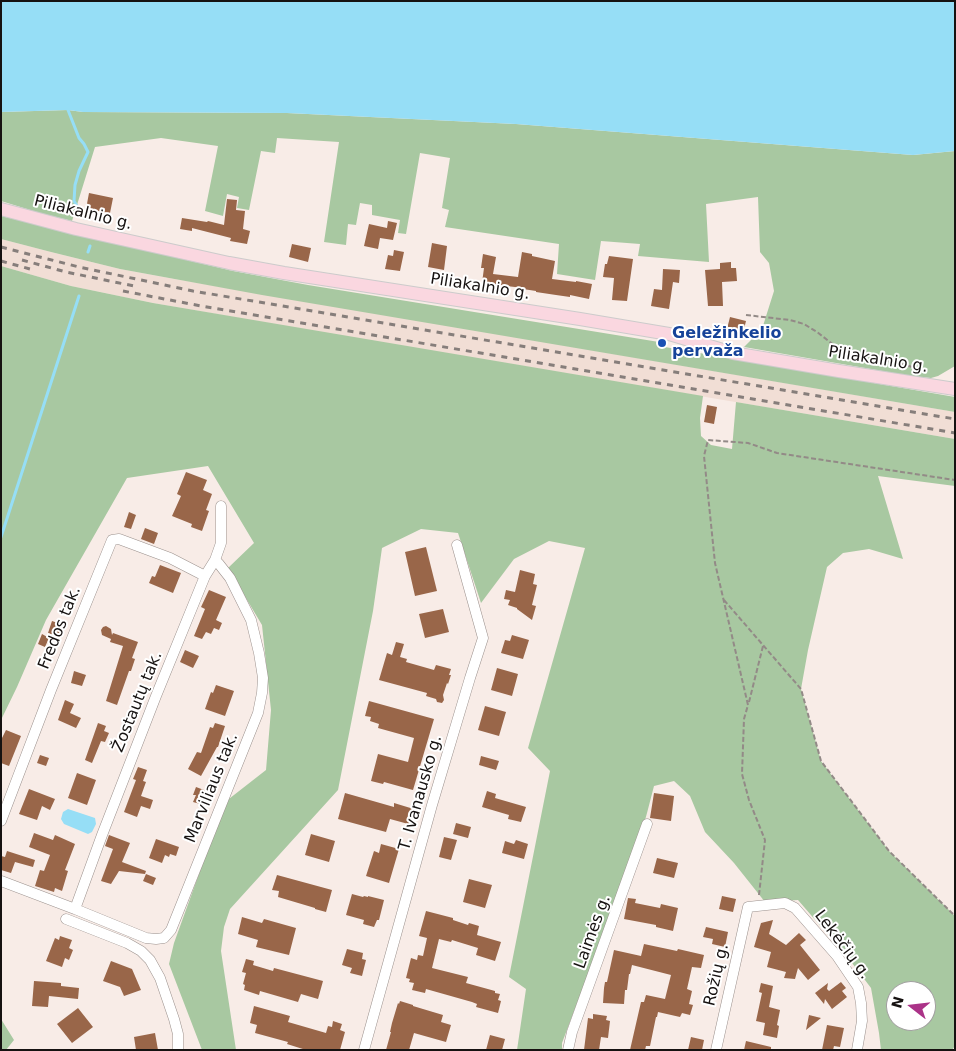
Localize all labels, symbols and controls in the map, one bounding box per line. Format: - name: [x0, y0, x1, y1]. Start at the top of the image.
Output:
- street label: Piliakalnio g.: [32, 192, 134, 234]
- street label: Piliakalnio g.: [429, 270, 531, 304]
- place label: Geležinkelio pervaža: [672, 324, 782, 362]
- marker: Geležinkelio pervaža: [656, 337, 668, 349]
- street label: Piliakalnio g.: [827, 343, 929, 377]
- street label: Fredos tak.: [35, 584, 85, 672]
- street label: Žostautų tak.: [109, 649, 167, 755]
- street label: Marviliaus tak.: [181, 730, 243, 846]
- street label: T. Ivanausko g.: [395, 733, 447, 853]
- street label: Laimės g.: [571, 892, 615, 972]
- street label: Lekėčių g.: [810, 907, 874, 983]
- street label: Rožių g.: [701, 942, 733, 1008]
- north arrow: [886, 981, 936, 1031]
- text: N: [888, 994, 907, 1010]

